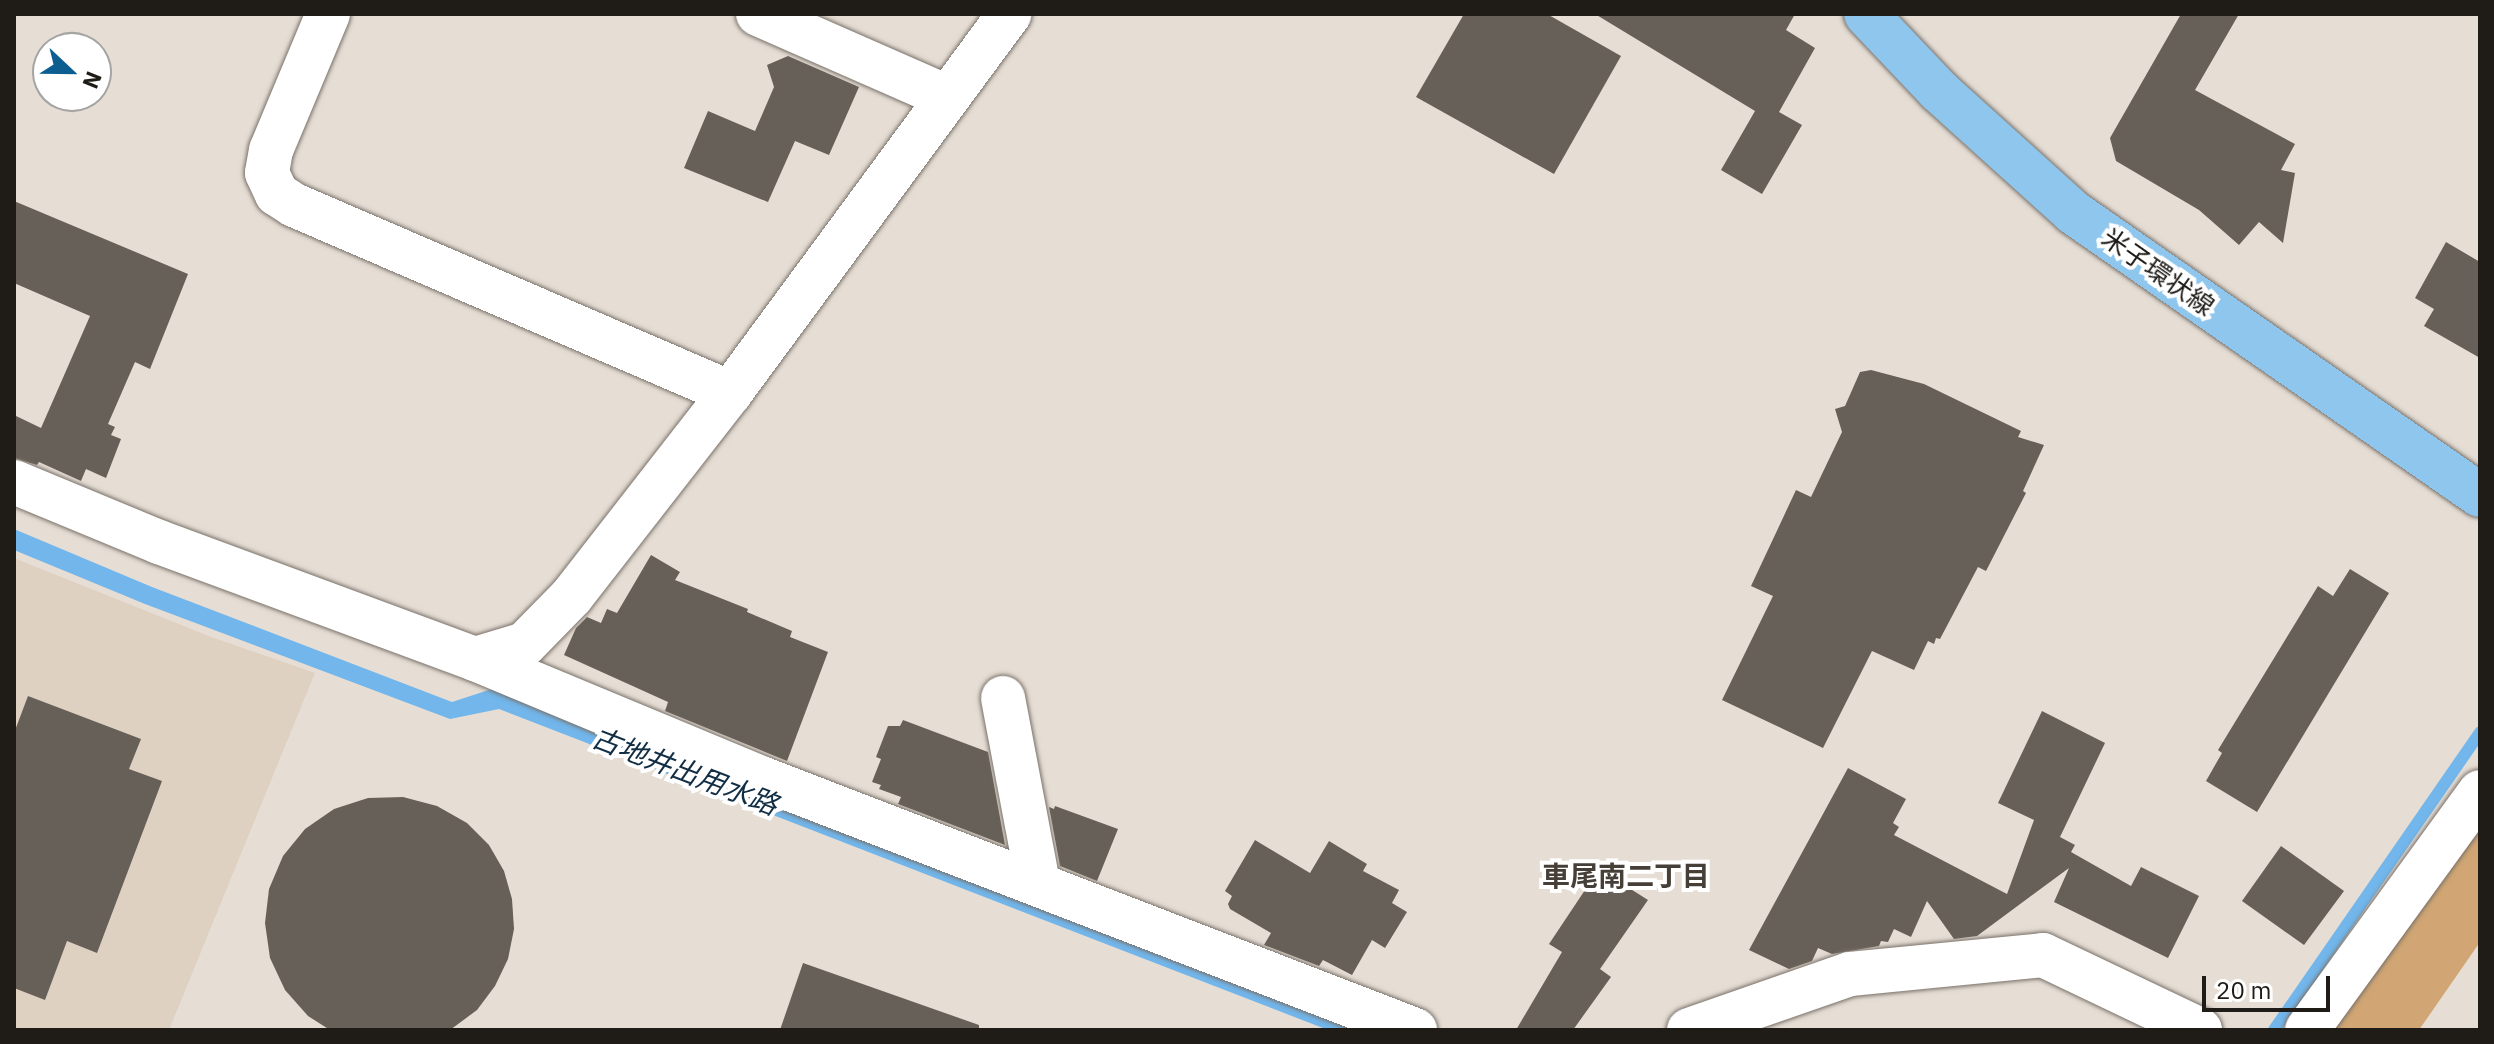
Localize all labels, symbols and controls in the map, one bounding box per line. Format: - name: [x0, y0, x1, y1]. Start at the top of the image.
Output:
- north arrow: [32, 32, 112, 112]
- text: N: [76, 68, 109, 93]
- street label: 米子環状線: [2096, 222, 2220, 322]
- water label: 古地井出用水路: [587, 720, 783, 822]
- district label: 車尾南二丁目: [1542, 859, 1710, 893]
- scale bar: [2206, 960, 2334, 1010]
- text: 20 m: [2216, 974, 2271, 1006]

